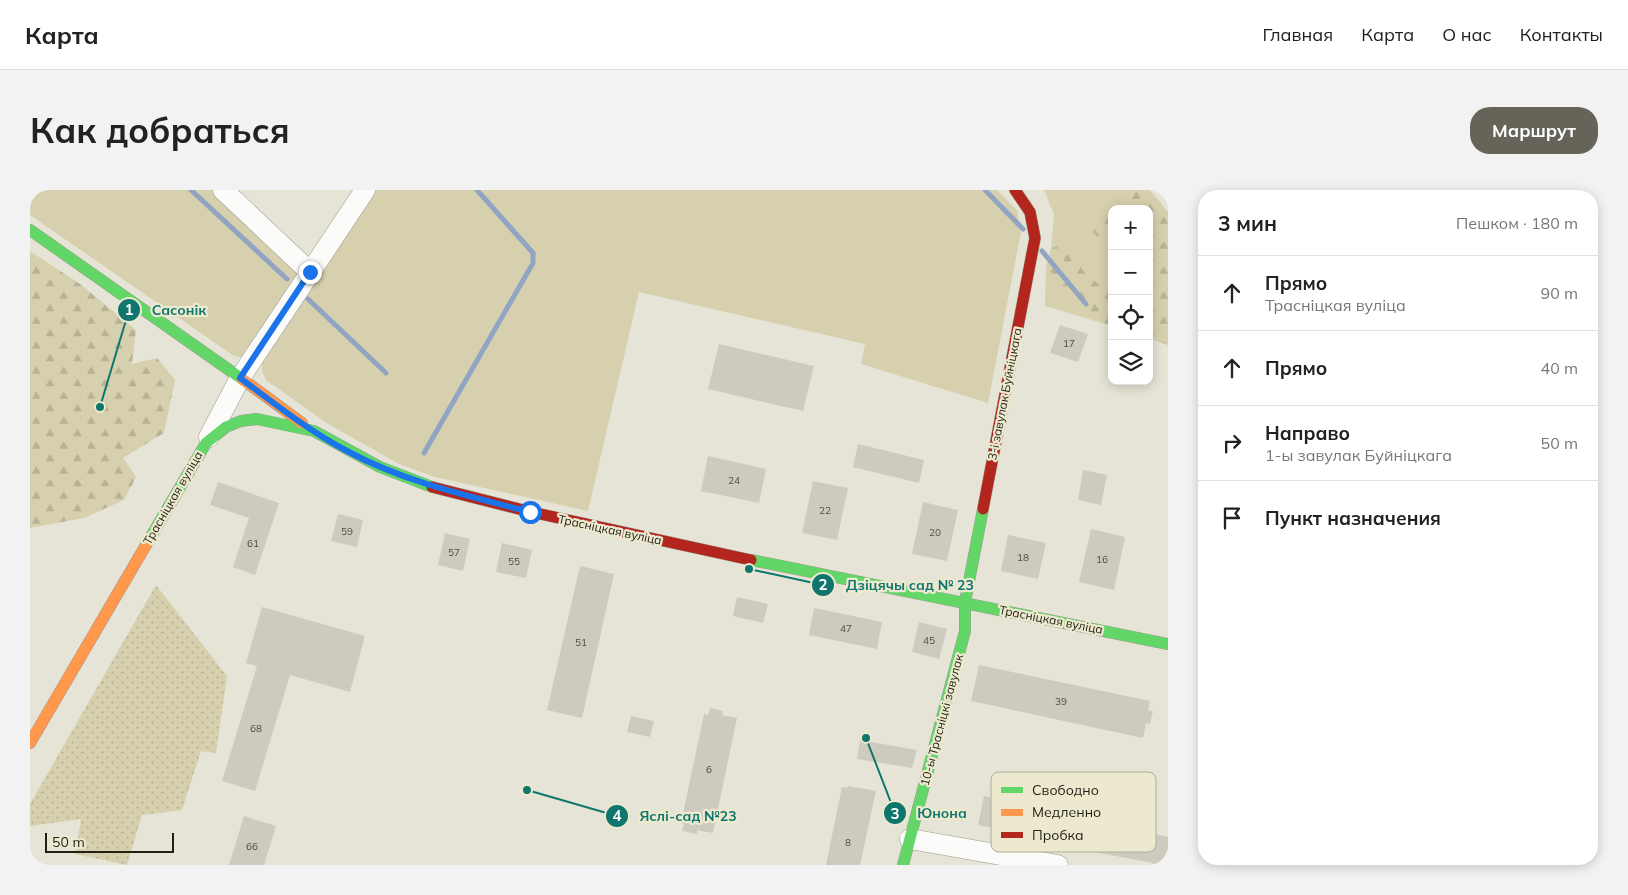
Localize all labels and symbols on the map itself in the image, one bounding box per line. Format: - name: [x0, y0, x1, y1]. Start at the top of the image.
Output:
- route end: [299, 261, 322, 284]
- callout: Сасонік: [117, 296, 216, 325]
- text: 1: [124, 300, 134, 319]
- text: Сасонік: [152, 301, 207, 319]
- street label: 3-і завулак Буйніцкага: [984, 327, 1025, 461]
- house number: 17: [1063, 337, 1075, 350]
- street label: Трасніцкая вуліца: [140, 448, 205, 547]
- house number: 24: [728, 474, 740, 487]
- route start: [519, 501, 542, 524]
- house number: 22: [819, 504, 831, 517]
- street label: Трасніцкая вуліца: [557, 511, 663, 548]
- house number: 59: [341, 525, 353, 538]
- house number: 20: [929, 526, 941, 539]
- house number: 61: [247, 537, 259, 550]
- house number: 57: [448, 546, 460, 559]
- house number: 18: [1017, 551, 1029, 564]
- house number: 16: [1096, 553, 1108, 566]
- house number: 55: [508, 555, 520, 568]
- callout: Дзіцячы сад № 23: [811, 570, 984, 599]
- text: 2: [818, 575, 828, 594]
- text: Дзіцячы сад № 23: [846, 576, 974, 594]
- street label: Трасніцкая вуліца: [998, 602, 1104, 637]
- house number: 47: [840, 622, 852, 635]
- house number: 45: [923, 634, 935, 647]
- house number: 51: [575, 636, 587, 649]
- street label: 10-ы Трасніцкі завулак: [917, 652, 966, 787]
- house number: 39: [1055, 695, 1067, 708]
- house number: 68: [250, 722, 262, 735]
- house number: 6: [706, 763, 712, 776]
- legend: [991, 772, 1156, 852]
- text: Свободно: [1032, 781, 1099, 799]
- callout: Юнона: [883, 799, 977, 828]
- callout: Яслі-сад №23: [605, 802, 747, 831]
- text: Медленно: [1032, 803, 1101, 821]
- text: 3: [890, 804, 900, 823]
- text: Юнона: [917, 804, 967, 822]
- text: 4: [612, 806, 622, 825]
- text: Яслі-сад №23: [639, 807, 737, 825]
- text: Пробка: [1032, 826, 1084, 844]
- scale bar: [45, 830, 174, 853]
- house number: 8: [845, 836, 851, 849]
- house number: 66: [246, 840, 258, 853]

